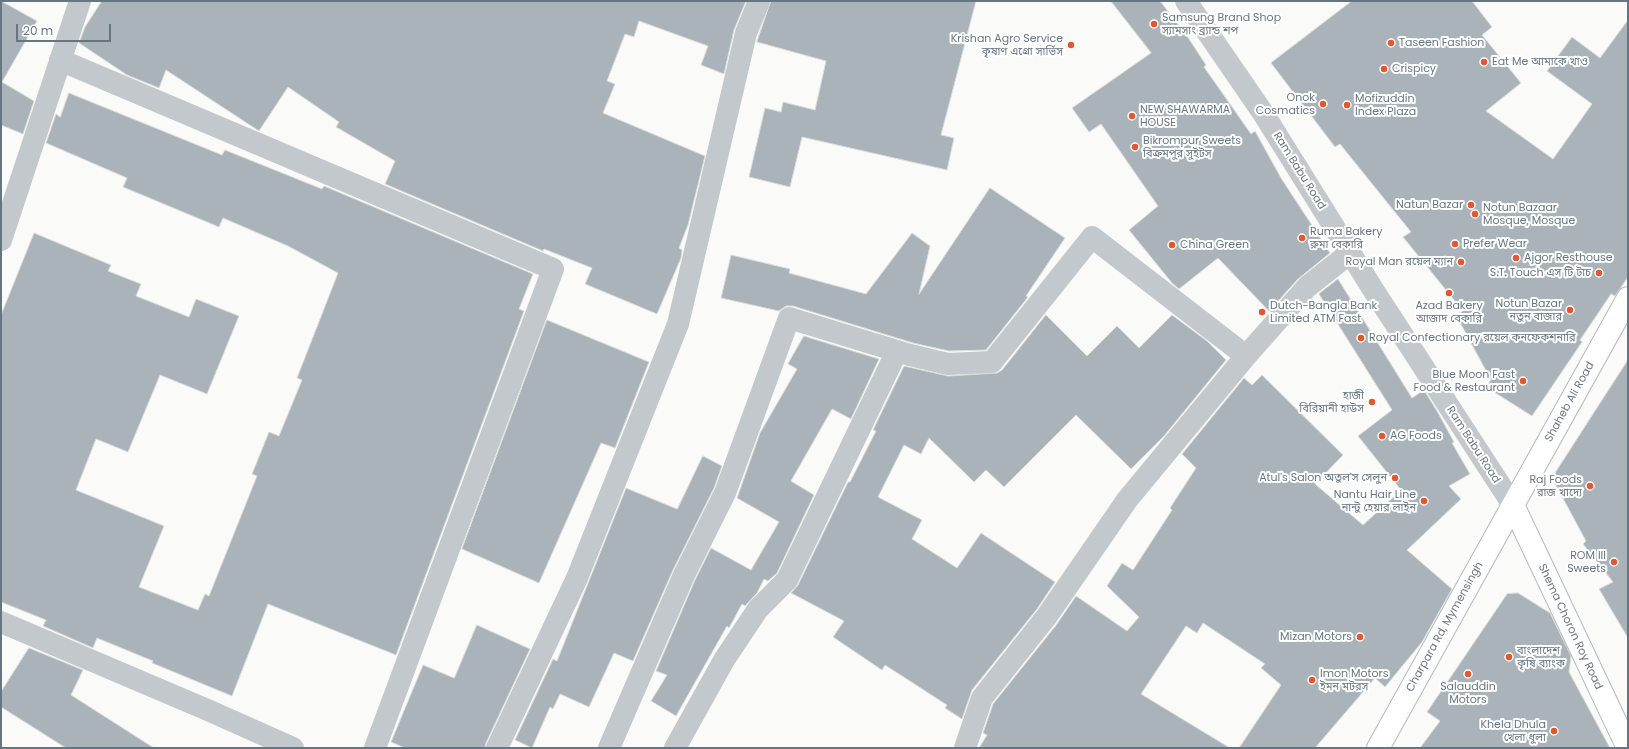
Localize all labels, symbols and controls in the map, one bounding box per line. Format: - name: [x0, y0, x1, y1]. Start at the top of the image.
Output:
- place label: Samsung Brand Shop স্যামসাং ব্র্যান্ড শপ: [1162, 11, 1281, 37]
- scale bar: [18, 16, 113, 42]
- marker: Samsung Brand Shop স্যামসাং ব্র্যান্ড শপ: [1149, 19, 1159, 29]
- text: 20 m: [23, 22, 53, 39]
- place label: Krishan Agro Service কৃষাণ এগ্রো সার্ভিস: [951, 32, 1063, 58]
- place label: Taseen Fashion: [1399, 36, 1484, 50]
- marker: Taseen Fashion: [1386, 38, 1396, 48]
- marker: Krishan Agro Service কৃষাণ এগ্রো সার্ভিস: [1066, 40, 1076, 50]
- place label: Eat Me আমাকে খাও: [1492, 55, 1588, 69]
- marker: Eat Me আমাকে খাও: [1479, 57, 1489, 67]
- place label: Crispicy: [1392, 62, 1436, 76]
- marker: Crispicy: [1379, 64, 1389, 74]
- place label: Onok Cosmatics: [1256, 91, 1315, 117]
- place label: Mofizuddin Index Plaza: [1355, 92, 1416, 118]
- marker: Onok Cosmatics: [1318, 99, 1328, 109]
- marker: Mofizuddin Index Plaza: [1342, 100, 1352, 110]
- place label: NEW SHAWARMA HOUSE: [1140, 103, 1230, 129]
- marker: NEW SHAWARMA HOUSE: [1127, 111, 1137, 121]
- street label: Ram Babu Road: [1270, 130, 1328, 212]
- place label: Bikrompur Sweets বিক্রমপুর সুইটস: [1143, 134, 1241, 160]
- marker: Bikrompur Sweets বিক্রমপুর সুইটস: [1130, 142, 1140, 152]
- place label: Natun Bazar: [1396, 198, 1463, 212]
- marker: Natun Bazar: [1466, 200, 1476, 210]
- place label: Notun Bazaar Mosque, Mosque: [1483, 201, 1575, 227]
- marker: Notun Bazaar Mosque, Mosque: [1470, 209, 1480, 219]
- place label: Ruma Bakery রুমা বেকারি: [1310, 225, 1382, 251]
- marker: Ruma Bakery রুমা বেকারি: [1297, 233, 1307, 243]
- place label: Prefer Wear: [1463, 237, 1527, 251]
- place label: China Green: [1180, 238, 1249, 252]
- marker: Prefer Wear: [1450, 239, 1460, 249]
- marker: China Green: [1167, 240, 1177, 250]
- place label: Ajgor Resthouse: [1524, 251, 1613, 265]
- marker: Ajgor Resthouse: [1511, 253, 1521, 263]
- place label: Royal Man রয়েল ম্যান: [1345, 255, 1453, 269]
- marker: Royal Man রয়েল ম্যান: [1456, 257, 1466, 267]
- place label: S.T. Touch এস টি টাচ: [1490, 266, 1591, 280]
- marker: S.T. Touch এস টি টাচ: [1594, 268, 1604, 278]
- marker: Azad Bakery আজাদ বেকারি: [1444, 288, 1454, 298]
- place label: Notun Bazar নতুন বাজার: [1495, 297, 1562, 323]
- place label: Dutch-Bangla Bank Limited ATM Fast: [1270, 299, 1377, 325]
- place label: Azad Bakery আজাদ বেকারি: [1415, 299, 1483, 325]
- marker: Notun Bazar নতুন বাজার: [1565, 305, 1575, 315]
- marker: Dutch-Bangla Bank Limited ATM Fast: [1257, 307, 1267, 317]
- place label: Royal Confectionary রয়েল কনফেকশনারি: [1369, 331, 1576, 345]
- marker: Royal Confectionary রয়েল কনফেকশনারি: [1356, 333, 1366, 343]
- street label: Shaheb Ali Road: [1543, 360, 1597, 444]
- place label: Blue Moon Fast Food & Restaurant: [1414, 368, 1515, 394]
- marker: Blue Moon Fast Food & Restaurant: [1518, 376, 1528, 386]
- place label: হাজী বিরিয়ানী হাউস: [1299, 389, 1364, 415]
- marker: হাজী বিরিয়ানী হাউস: [1367, 397, 1377, 407]
- street label: Ram Babu Road: [1443, 404, 1503, 486]
- place label: AG Foods: [1390, 429, 1442, 443]
- marker: AG Foods: [1377, 431, 1387, 441]
- place label: Atul's Salon অতুল'স সেলুন: [1259, 471, 1387, 485]
- marker: Atul's Salon অতুল'স সেলুন: [1390, 473, 1400, 483]
- place label: Raj Foods রাজ খাদ্যে: [1529, 473, 1582, 499]
- marker: Raj Foods রাজ খাদ্যে: [1585, 481, 1595, 491]
- place label: Nantu Hair Line নান্টু হেয়ার লাইন: [1334, 488, 1416, 514]
- marker: Nantu Hair Line নান্টু হেয়ার লাইন: [1419, 496, 1429, 506]
- place label: ROM III Sweets: [1567, 549, 1606, 575]
- marker: ROM III Sweets: [1609, 557, 1619, 567]
- street label: Charpara Rd, Mymensingh: [1404, 560, 1486, 694]
- street label: Shema Choron Roy Road: [1535, 562, 1605, 692]
- place label: Mizan Motors: [1280, 630, 1352, 644]
- marker: Mizan Motors: [1355, 632, 1365, 642]
- place label: বাংলাদেশ কৃষি ব্যাংক: [1517, 644, 1565, 670]
- marker: বাংলাদেশ কৃষি ব্যাংক: [1504, 652, 1514, 662]
- place label: Imon Motors ইমন মটরস: [1320, 667, 1388, 693]
- marker: Salauddin Motors: [1463, 669, 1473, 679]
- marker: Imon Motors ইমন মটরস: [1307, 675, 1317, 685]
- place label: Salauddin Motors: [1440, 680, 1496, 706]
- place label: Khela Dhula খেলা ধুলা: [1480, 718, 1546, 744]
- marker: Khela Dhula খেলা ধুলা: [1549, 726, 1559, 736]

